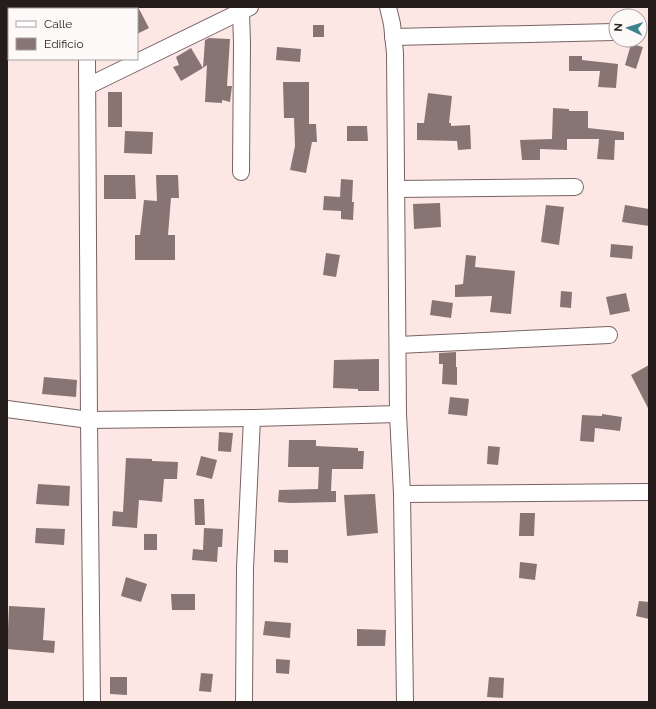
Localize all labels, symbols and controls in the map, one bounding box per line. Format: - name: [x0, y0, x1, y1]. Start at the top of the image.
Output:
- legend: [8, 8, 138, 60]
- north arrow: [608, 8, 648, 48]
- text: Calle: [44, 17, 72, 31]
- text: N: [612, 23, 625, 32]
- text: Edificio: [44, 37, 84, 51]

